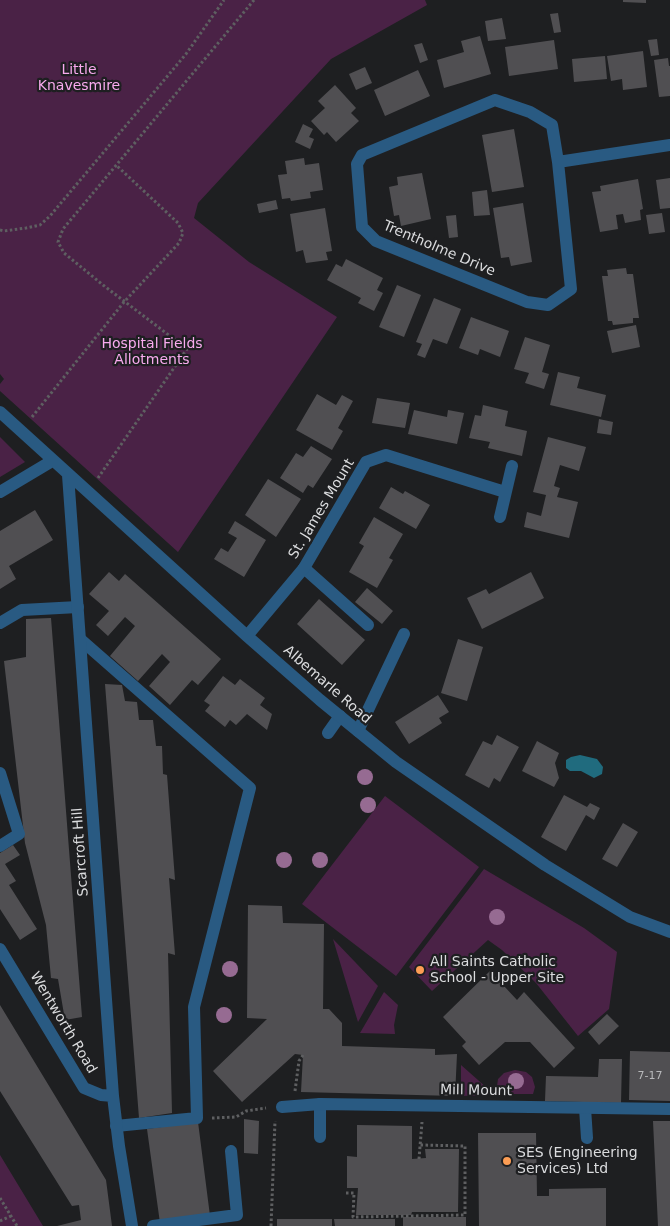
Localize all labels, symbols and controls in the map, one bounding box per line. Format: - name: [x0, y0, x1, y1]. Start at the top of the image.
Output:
- park label: Little Knavesmire: [38, 62, 120, 94]
- street label: Trentholme Drive: [380, 218, 498, 280]
- park label: Hospital Fields Allotments: [101, 336, 203, 368]
- street label: St. James Mount: [285, 456, 359, 562]
- street label: Albemarle Road: [280, 642, 374, 728]
- street label: Scarcroft Hill: [70, 807, 92, 897]
- place label: All Saints Catholic School - Upper Site: [430, 954, 564, 986]
- marker: All Saints Catholic School - Upper Site: [414, 964, 426, 976]
- street label: Wentworth Road: [26, 969, 100, 1077]
- house number: 7-17: [638, 1069, 662, 1083]
- street label: Mill Mount: [440, 1082, 512, 1100]
- place label: SES (Engineering Services) Ltd: [517, 1145, 638, 1178]
- marker: SES (Engineering Services) Ltd: [501, 1155, 513, 1167]

